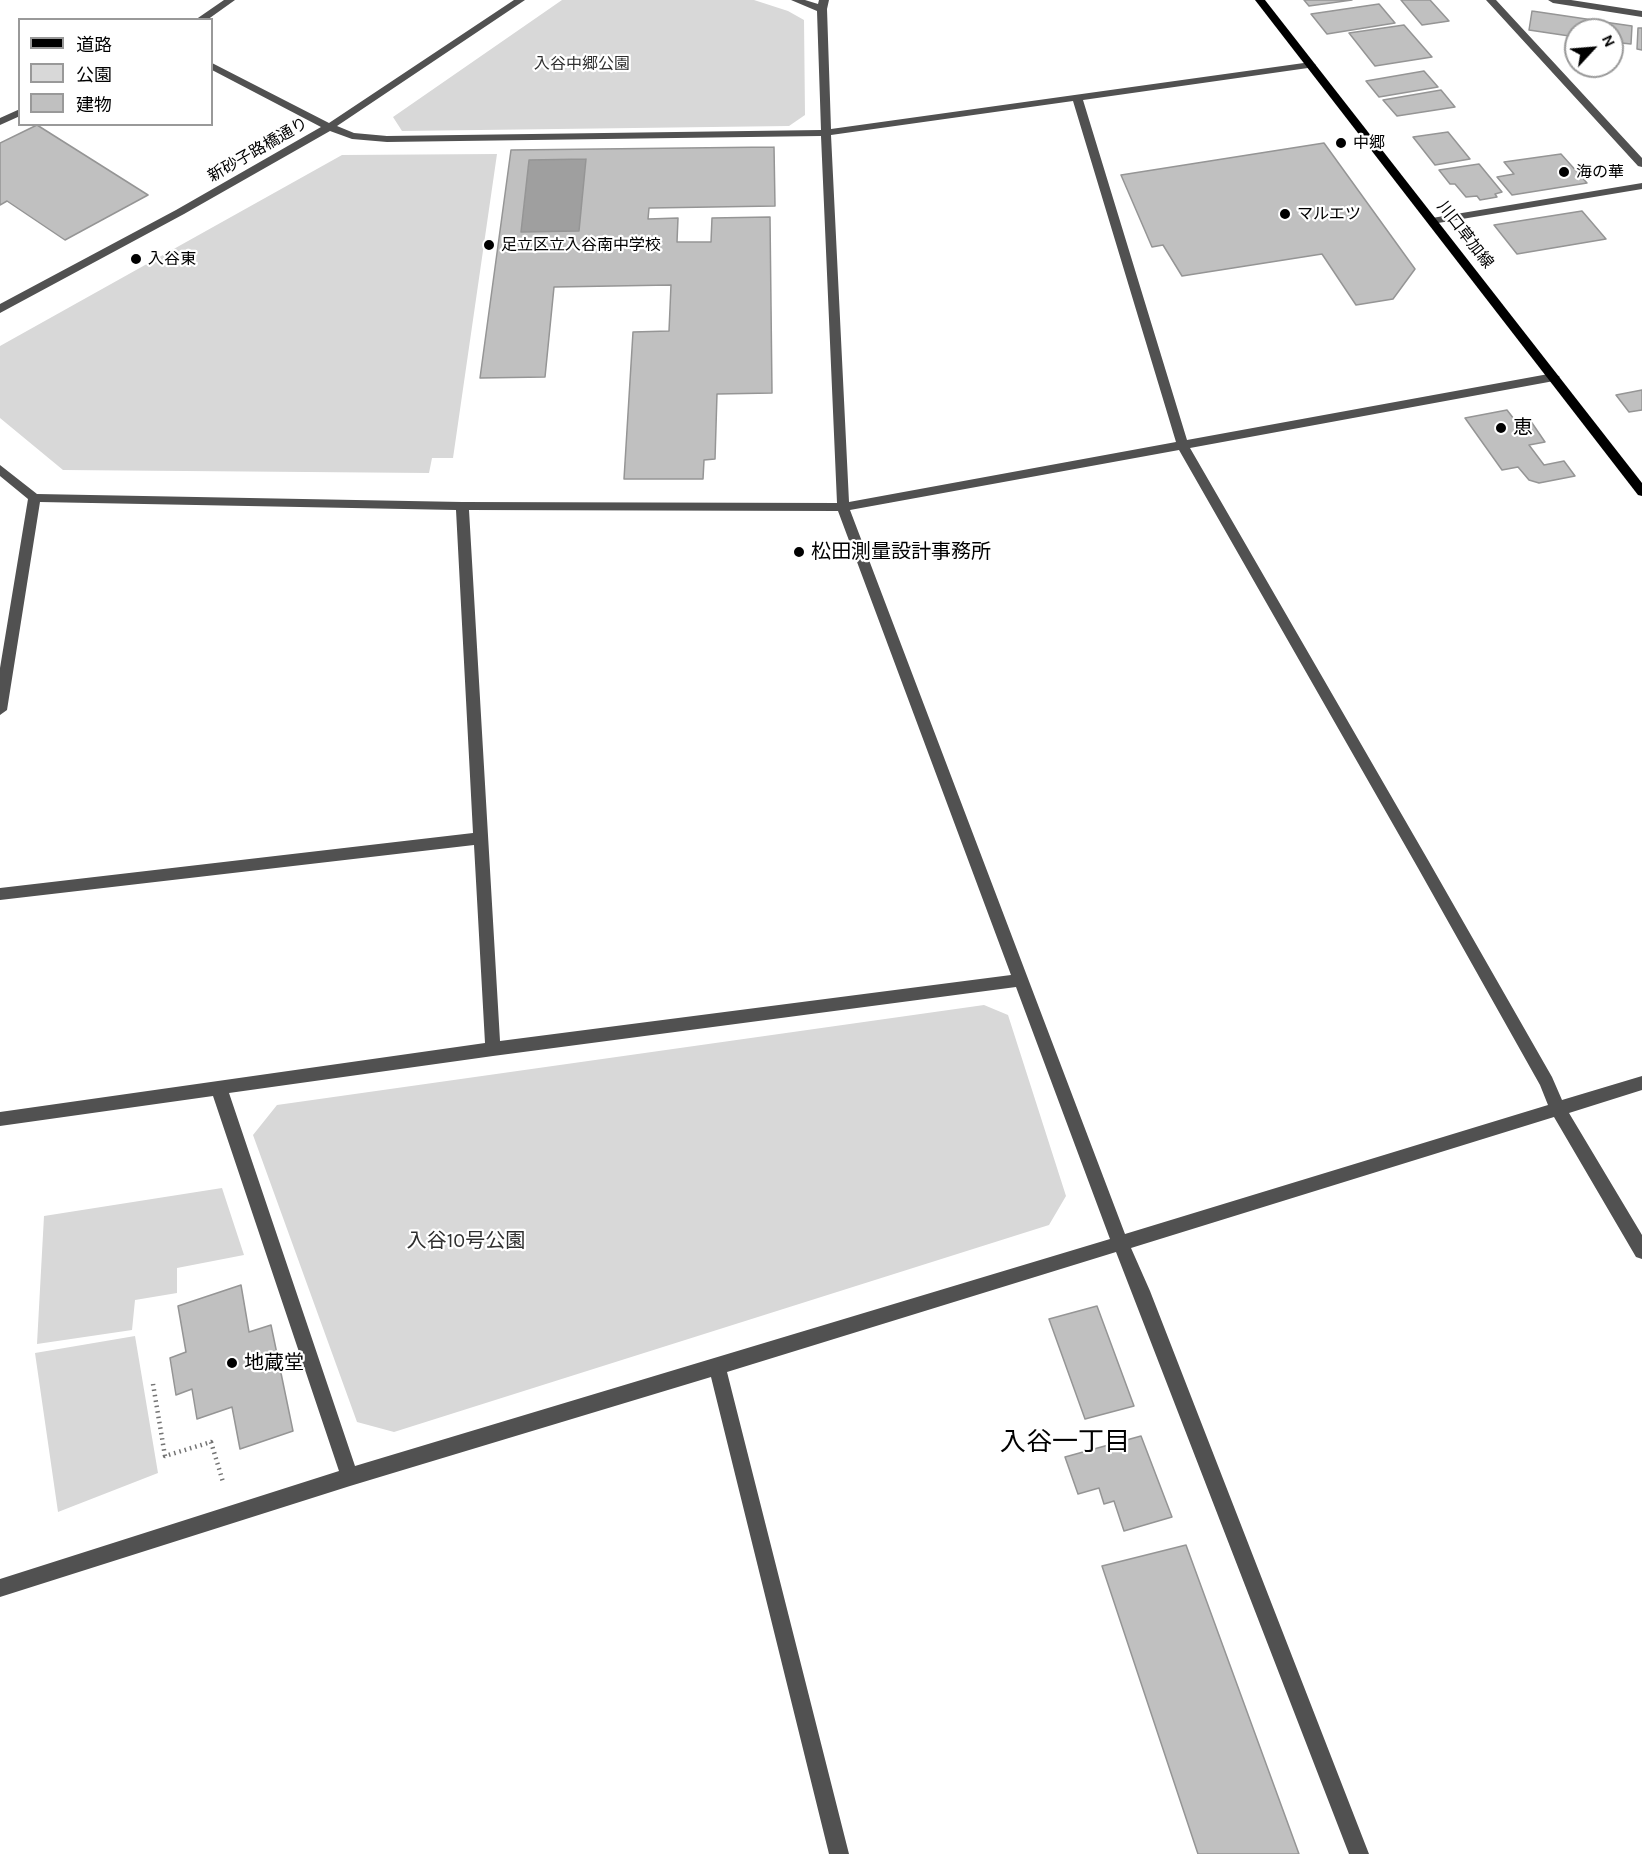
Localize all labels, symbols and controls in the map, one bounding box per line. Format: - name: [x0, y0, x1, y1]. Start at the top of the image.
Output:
- legend: [18, 18, 213, 126]
- north arrow: [1564, 18, 1624, 78]
- text: N: [1598, 31, 1620, 50]
- text: 道路: [76, 34, 112, 56]
- park label: 入谷中郷公園: [534, 54, 630, 74]
- text: 公園: [76, 64, 112, 86]
- text: 建物: [76, 94, 112, 116]
- street label: 新砂子路橋通り: [205, 114, 311, 186]
- place label: 中郷: [1353, 133, 1385, 153]
- marker: 中郷: [1334, 136, 1348, 150]
- place label: 海の華: [1576, 162, 1624, 182]
- marker: 海の華: [1557, 165, 1571, 179]
- street label: 川口草加線: [1433, 198, 1497, 272]
- place label: マルエツ: [1297, 204, 1361, 224]
- marker: マルエツ: [1278, 207, 1292, 221]
- place label: 足立区立入谷南中学校: [501, 235, 661, 255]
- marker: 足立区立入谷南中学校: [482, 238, 496, 252]
- place label: 入谷東: [148, 249, 196, 269]
- marker: 入谷東: [129, 252, 143, 266]
- place label: 恵: [1513, 416, 1533, 440]
- marker: 恵: [1494, 421, 1508, 435]
- place label: 松田測量設計事務所: [811, 540, 991, 564]
- marker: 松田測量設計事務所: [792, 545, 806, 559]
- park label: 入谷10号公園: [407, 1229, 525, 1253]
- place label: 地蔵堂: [244, 1351, 304, 1375]
- marker: 地蔵堂: [225, 1356, 239, 1370]
- district label: 入谷一丁目: [1000, 1427, 1130, 1459]

